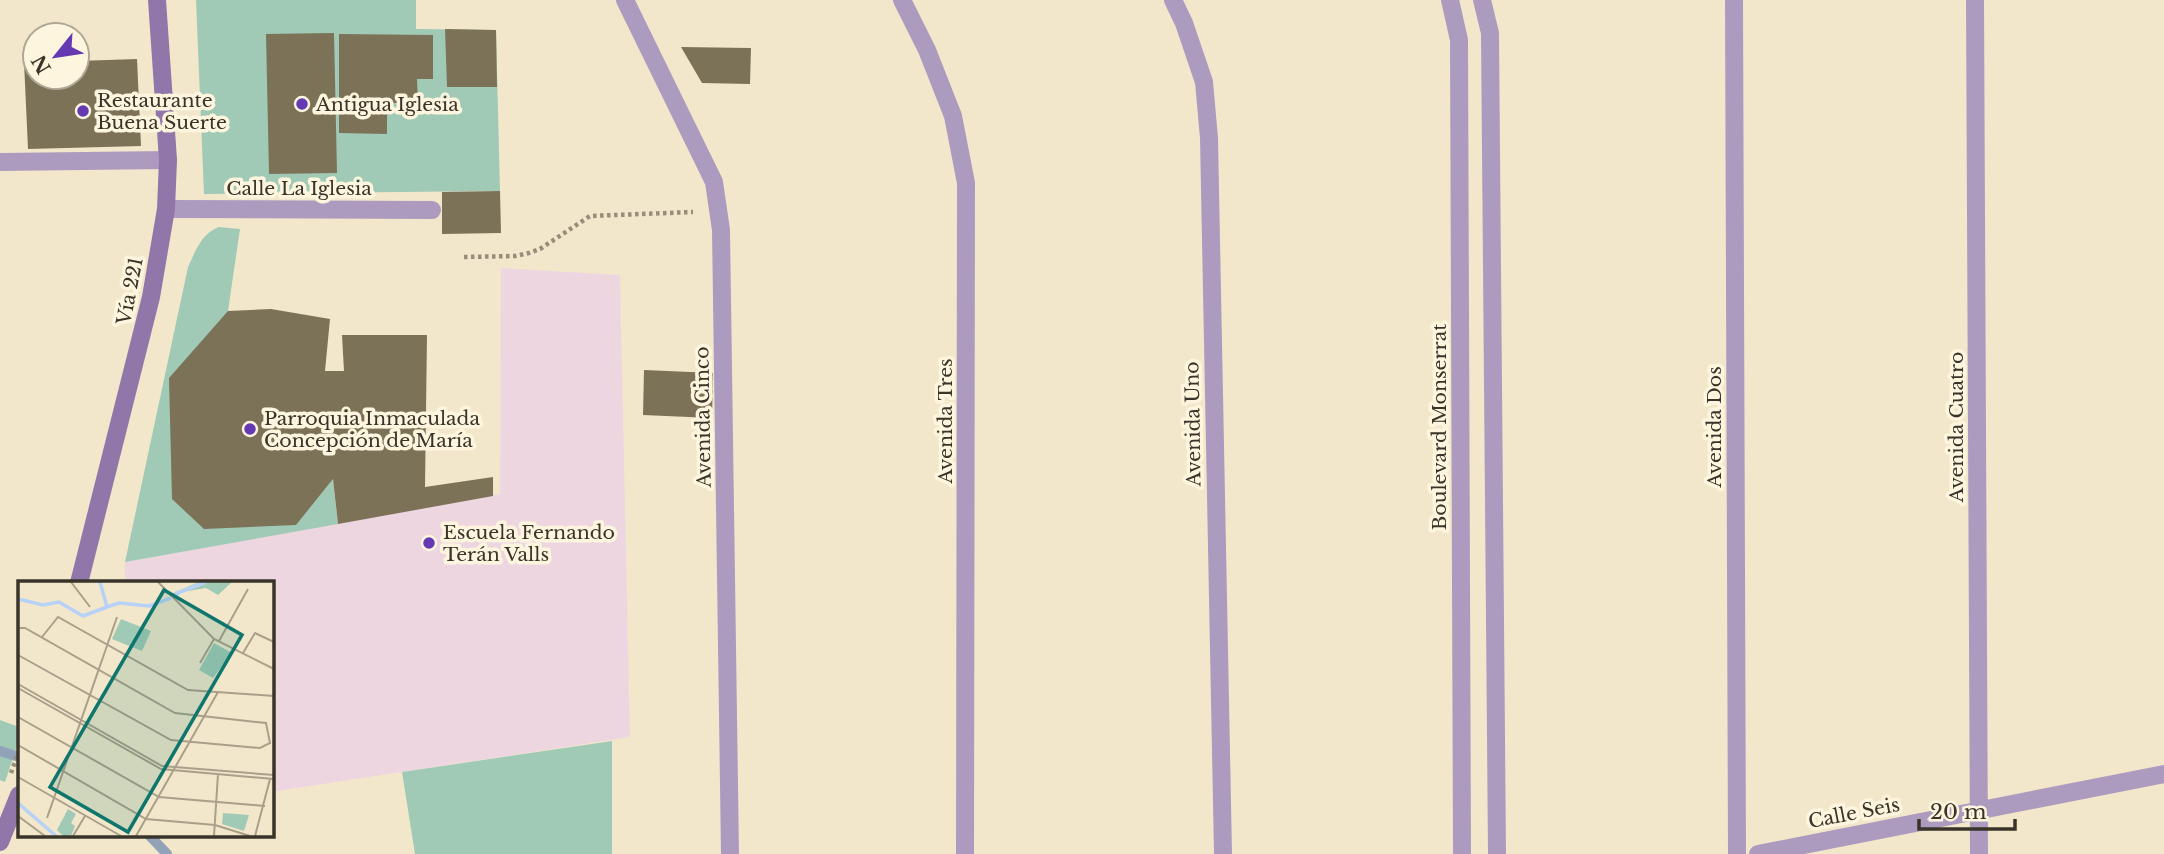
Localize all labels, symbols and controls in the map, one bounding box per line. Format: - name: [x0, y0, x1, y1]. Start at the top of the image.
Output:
- north arrow: [21, 21, 91, 91]
- text: N: [27, 51, 56, 78]
- place label: Restaurante Buena Suerte: [97, 89, 227, 134]
- place label: Antigua Iglesia: [315, 93, 459, 116]
- marker: Antigua Iglesia: [294, 96, 310, 112]
- marker: Restaurante Buena Suerte: [75, 103, 91, 119]
- street label: Calle La Iglesia: [226, 177, 372, 200]
- street label: Vía 221: [112, 255, 148, 328]
- street label: Boulevard Monserrat: [1428, 323, 1451, 530]
- street label: Avenida Cinco: [690, 346, 716, 489]
- street label: Avenida Cuatro: [1945, 352, 1968, 503]
- street label: Avenida Tres: [934, 358, 957, 485]
- street label: Avenida Uno: [1180, 361, 1206, 488]
- street label: Avenida Dos: [1703, 366, 1726, 489]
- place label: Parroquia Inmaculada Concepción de María: [264, 407, 480, 452]
- marker: Parroquia Inmaculada Concepción de María: [242, 421, 258, 437]
- place label: Escuela Fernando Terán Valls: [443, 521, 615, 566]
- marker: Escuela Fernando Terán Valls: [421, 535, 437, 551]
- inset map: [18, 581, 273, 836]
- scale bar: [1919, 788, 2015, 832]
- street label: Calle Seis: [1806, 793, 1902, 833]
- text: 20 m: [1930, 799, 1987, 825]

